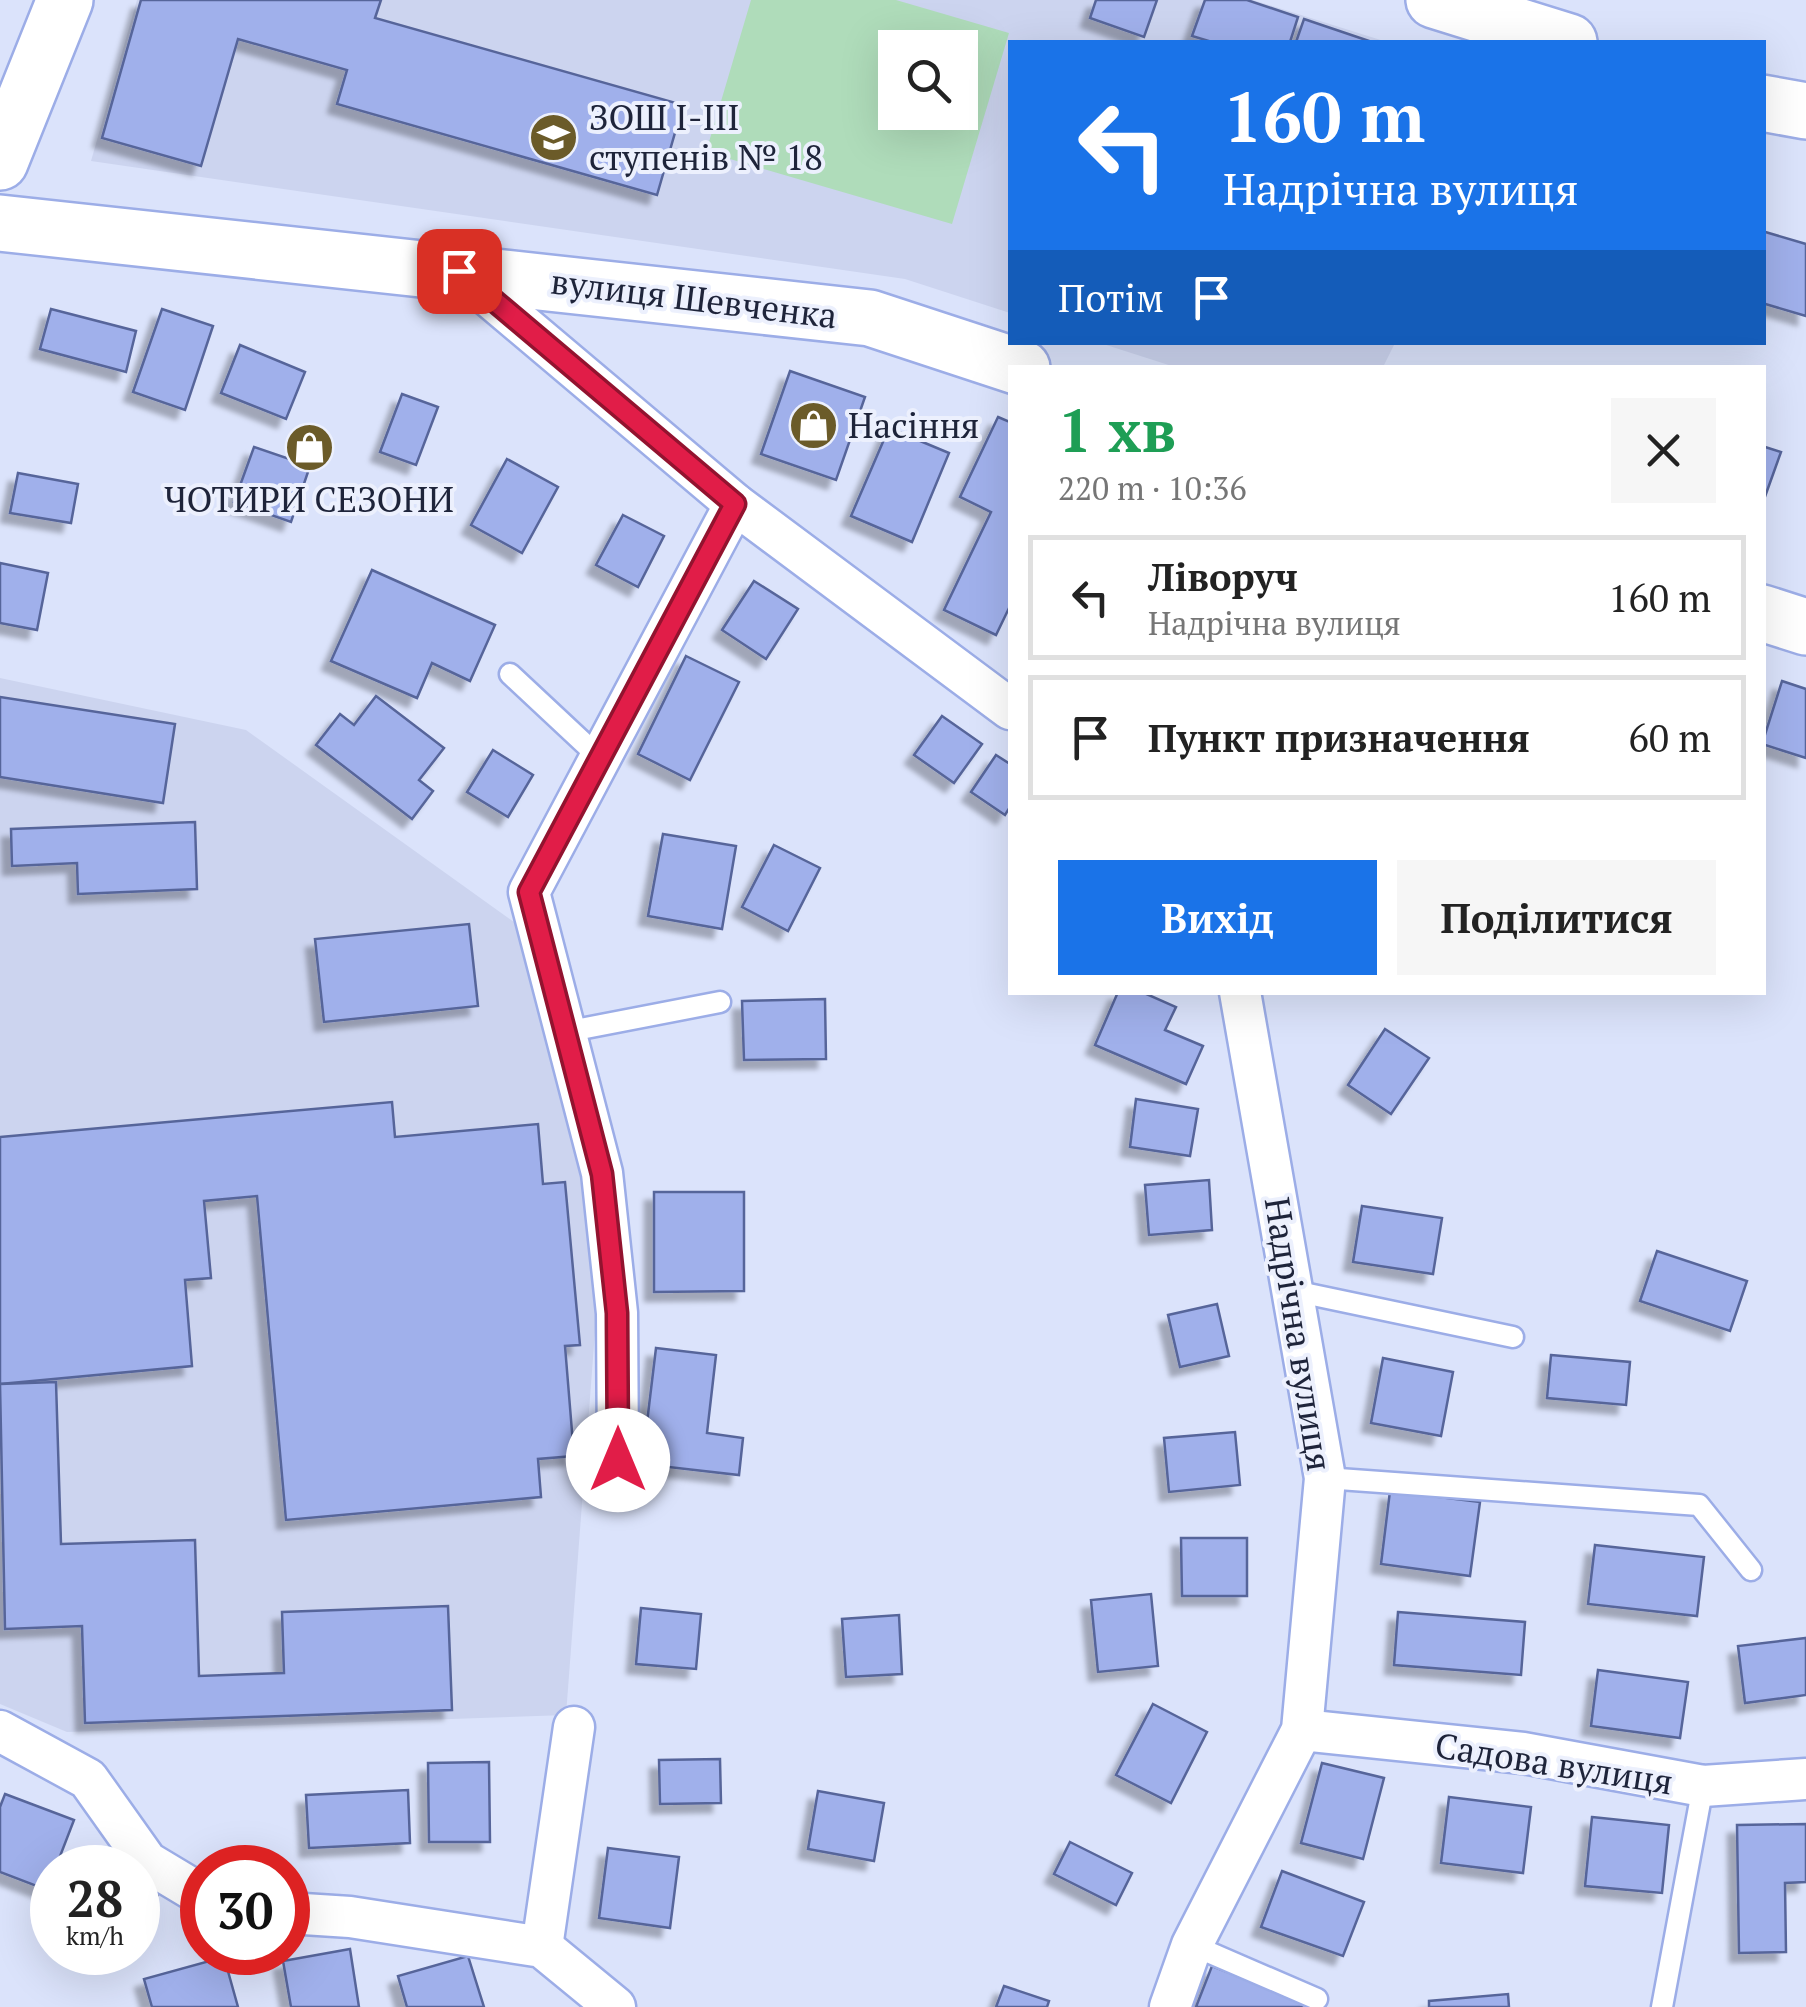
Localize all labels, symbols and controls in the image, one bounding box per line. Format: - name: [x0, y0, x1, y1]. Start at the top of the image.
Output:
- map controls: [878, 30, 978, 130]
- button: search: [878, 30, 978, 130]
- text: 160 m: [1223, 69, 1425, 162]
- icon: left: [1058, 80, 1188, 210]
- place label: ЗОШ І-ІІІ ступенів № 18: [589, 94, 823, 180]
- school or university icon: ЗОШ І-ІІІ ступенів № 18: [528, 111, 580, 163]
- text: Надрічна вулиця: [1223, 158, 1579, 218]
- pin: [417, 229, 502, 314]
- icon: arrive: [432, 244, 487, 299]
- street label: вулиця Шевченка: [548, 258, 840, 338]
- icon: arrive: [1184, 270, 1239, 325]
- text: Потім: [1058, 273, 1164, 323]
- text: 1 хв: [1058, 390, 1176, 469]
- button: close: [1611, 398, 1716, 503]
- shop icon: Насіння: [787, 399, 839, 451]
- place label: Насіння: [848, 402, 979, 448]
- shop icon: ЧОТИРИ СЕЗОНИ: [283, 421, 335, 473]
- text: 220 m · 10:36: [1058, 467, 1246, 509]
- place label: ЧОТИРИ СЕЗОНИ: [164, 476, 454, 522]
- text: Ліворуч: [1148, 552, 1298, 602]
- icon: left: [1063, 570, 1118, 625]
- text: 160 m: [1608, 573, 1711, 623]
- text: Надрічна вулиця: [1148, 602, 1401, 644]
- icon: arrive: [1063, 710, 1118, 765]
- text: Пункт призначення: [1148, 713, 1530, 763]
- text: 60 m: [1628, 713, 1711, 763]
- button: Вихід: [1058, 860, 1377, 975]
- button: Поділитися: [1397, 860, 1716, 975]
- street label: Надрічна вулиця: [1255, 1194, 1343, 1474]
- position arrow: [566, 1408, 670, 1512]
- street label: Садова вулиця: [1432, 1722, 1676, 1804]
- speed limit sign: 30: [180, 1845, 310, 1975]
- text: 28: [67, 1865, 123, 1931]
- text: km/h: [66, 1919, 124, 1952]

